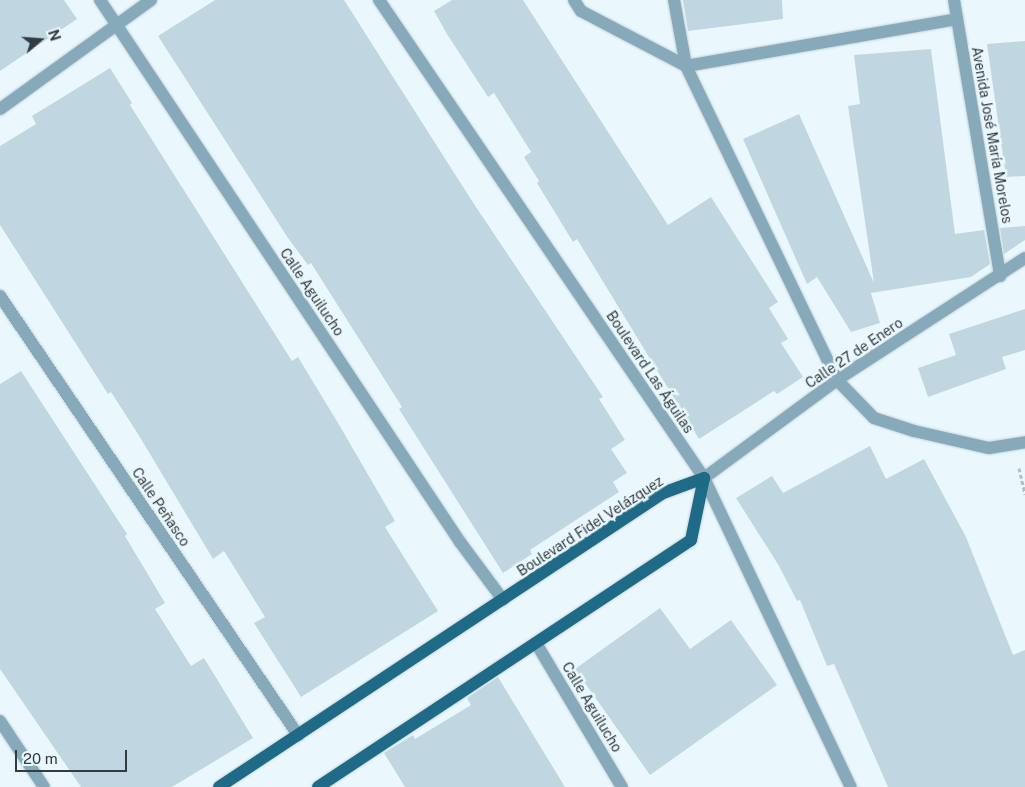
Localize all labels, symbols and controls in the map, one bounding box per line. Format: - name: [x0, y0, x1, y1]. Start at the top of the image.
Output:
- north arrow: [15, 15, 65, 65]
- text: N: [45, 28, 64, 43]
- street label: Avenida José María Morelos: [968, 45, 1016, 225]
- street label: Calle Aguilucho: [276, 245, 348, 339]
- street label: Boulevard Las Águilas: [603, 308, 697, 436]
- street label: Calle 27 de Enero: [802, 314, 906, 392]
- street label: Calle Peñasco: [128, 464, 194, 550]
- street label: Boulevard Fidel Velázquez: [514, 472, 666, 580]
- street label: Calle Aguilucho: [558, 659, 626, 755]
- scale bar: [18, 740, 130, 772]
- text: 20 m: [23, 750, 58, 767]

